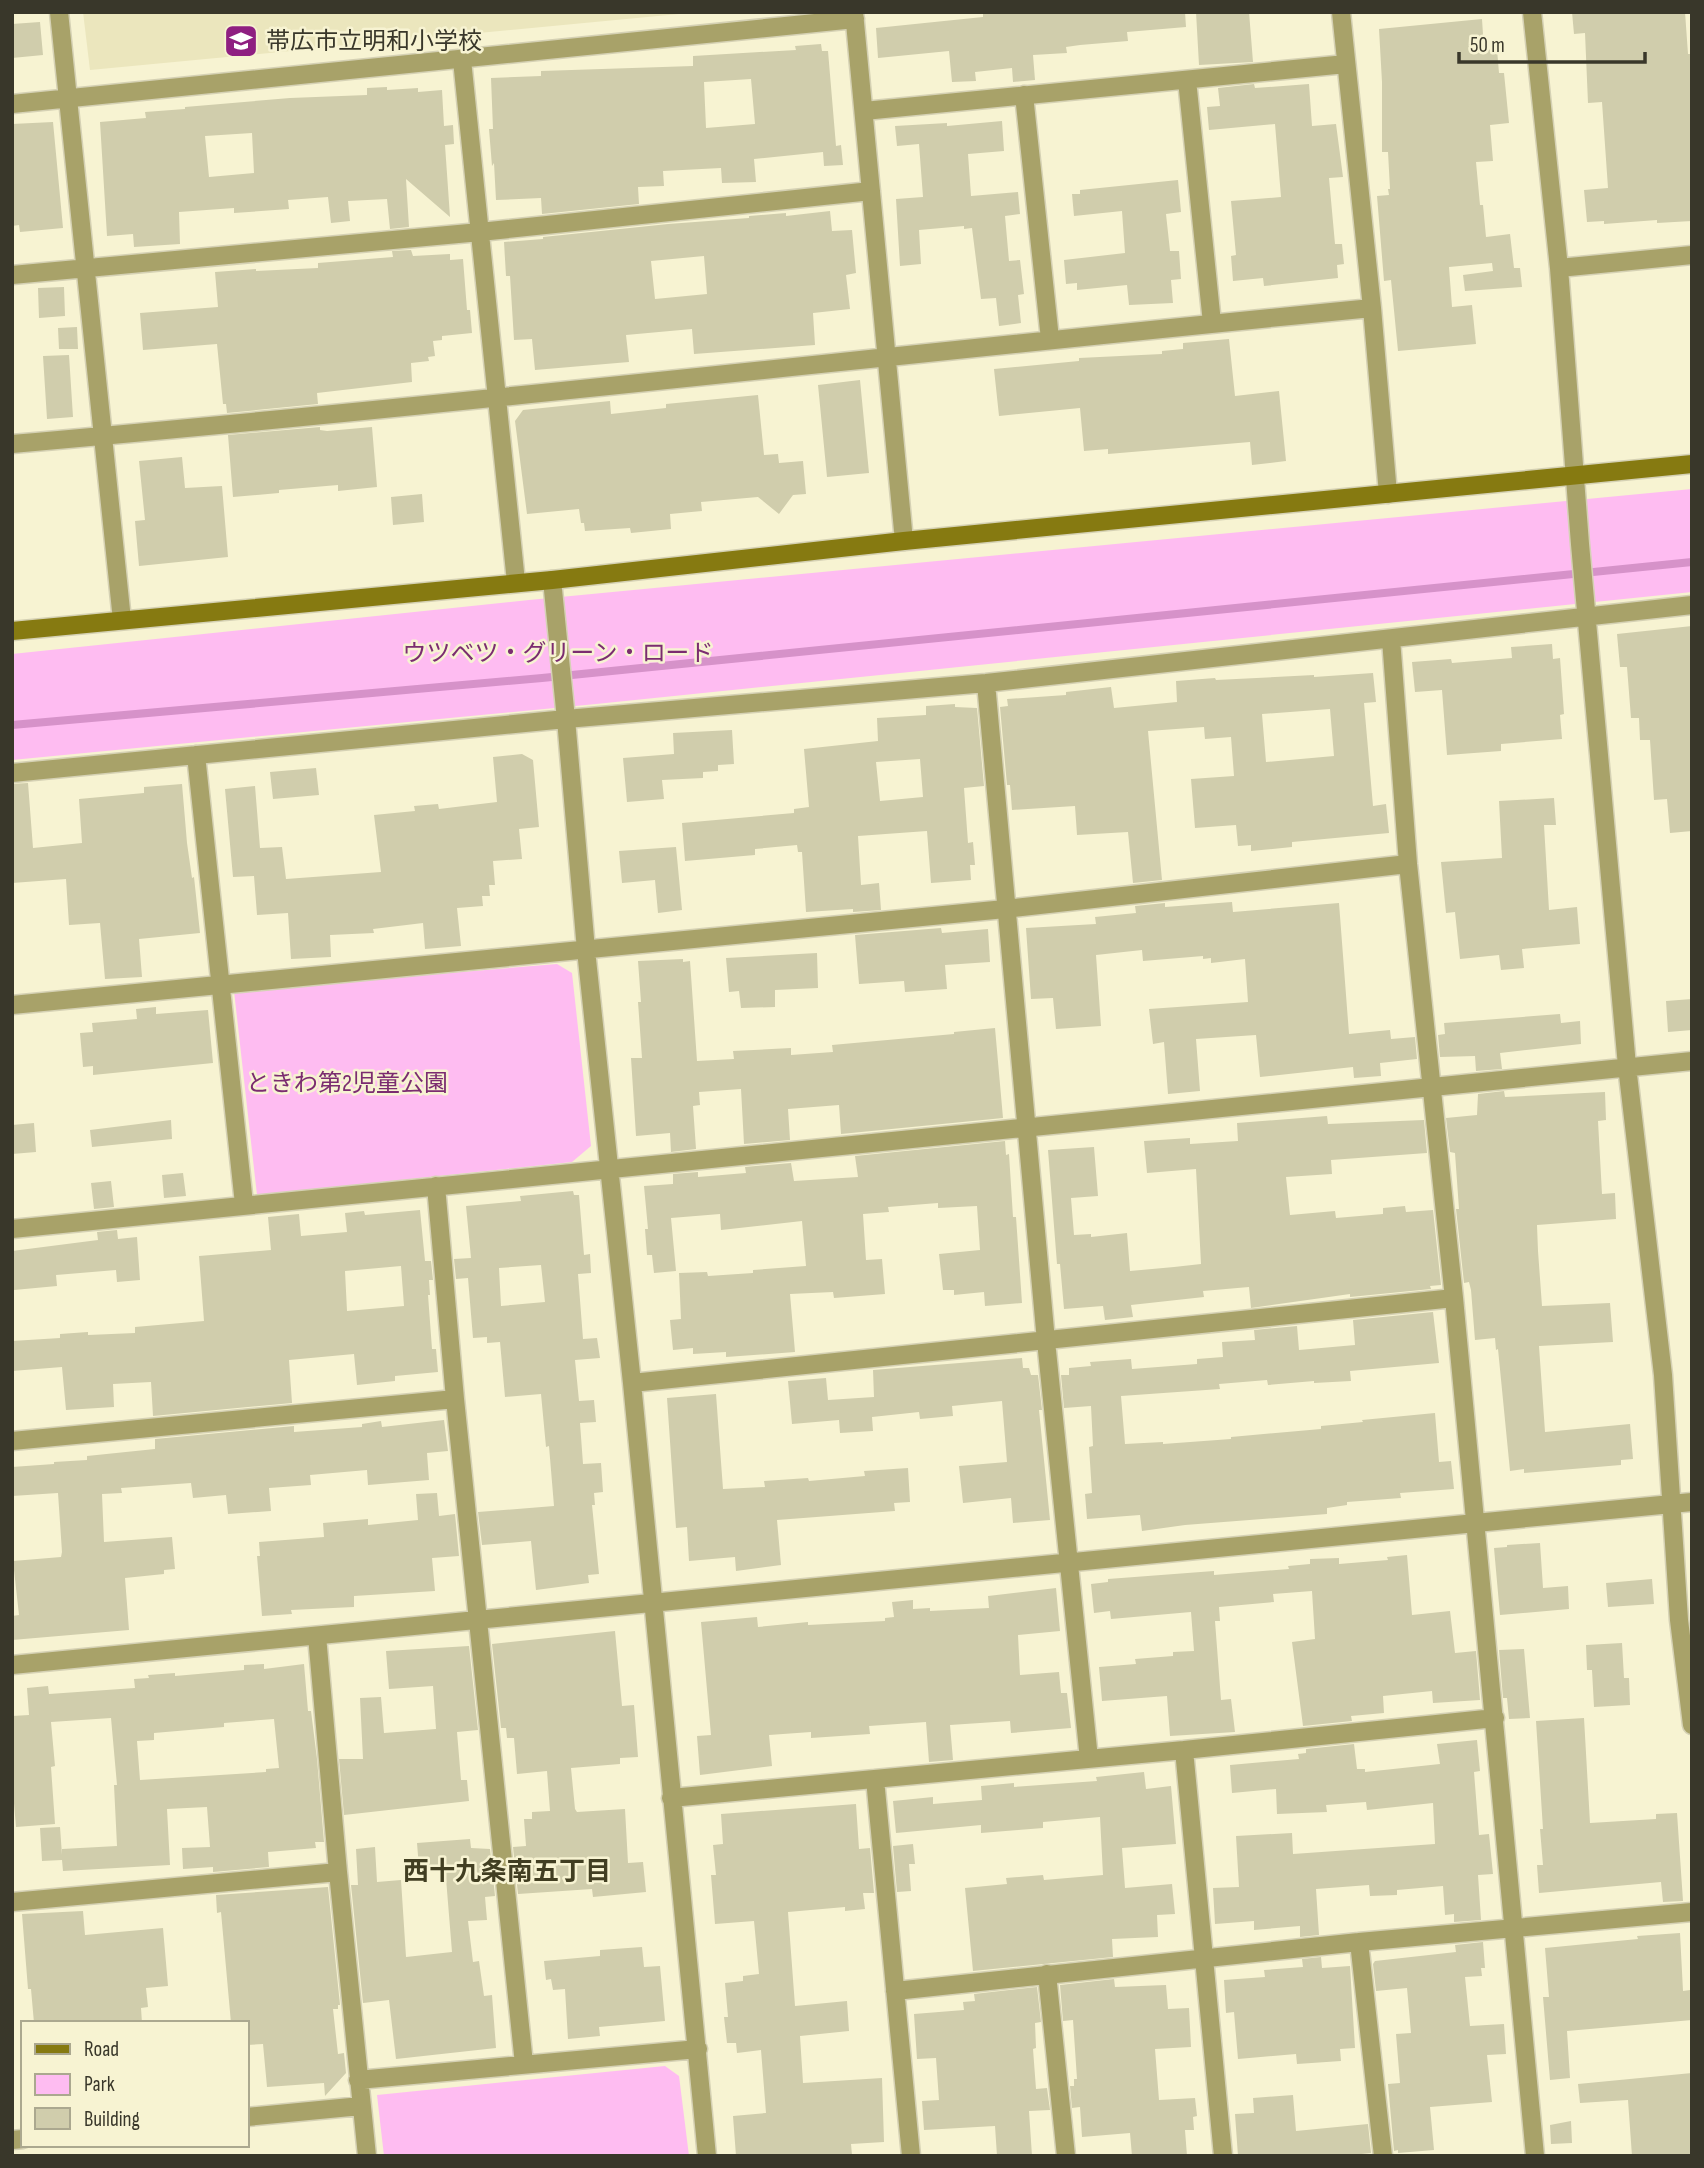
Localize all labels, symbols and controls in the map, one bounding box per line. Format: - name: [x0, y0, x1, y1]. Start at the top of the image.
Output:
- scale bar: [1459, 21, 1644, 65]
- school or university icon: 帯広市立明和小学校: [222, 22, 260, 60]
- place label: 帯広市立明和小学校: [266, 27, 482, 56]
- text: 50 m: [1470, 33, 1505, 58]
- park label: ウツベツ・グリーン・ロード: [403, 639, 713, 668]
- park label: ときわ第2児童公園: [246, 1069, 448, 1098]
- district label: 西十九条南五丁目: [403, 1857, 611, 1888]
- legend: [21, 2021, 248, 2147]
- text: Road: [84, 2037, 119, 2062]
- text: Park: [84, 2072, 115, 2097]
- text: Building: [84, 2107, 140, 2132]

